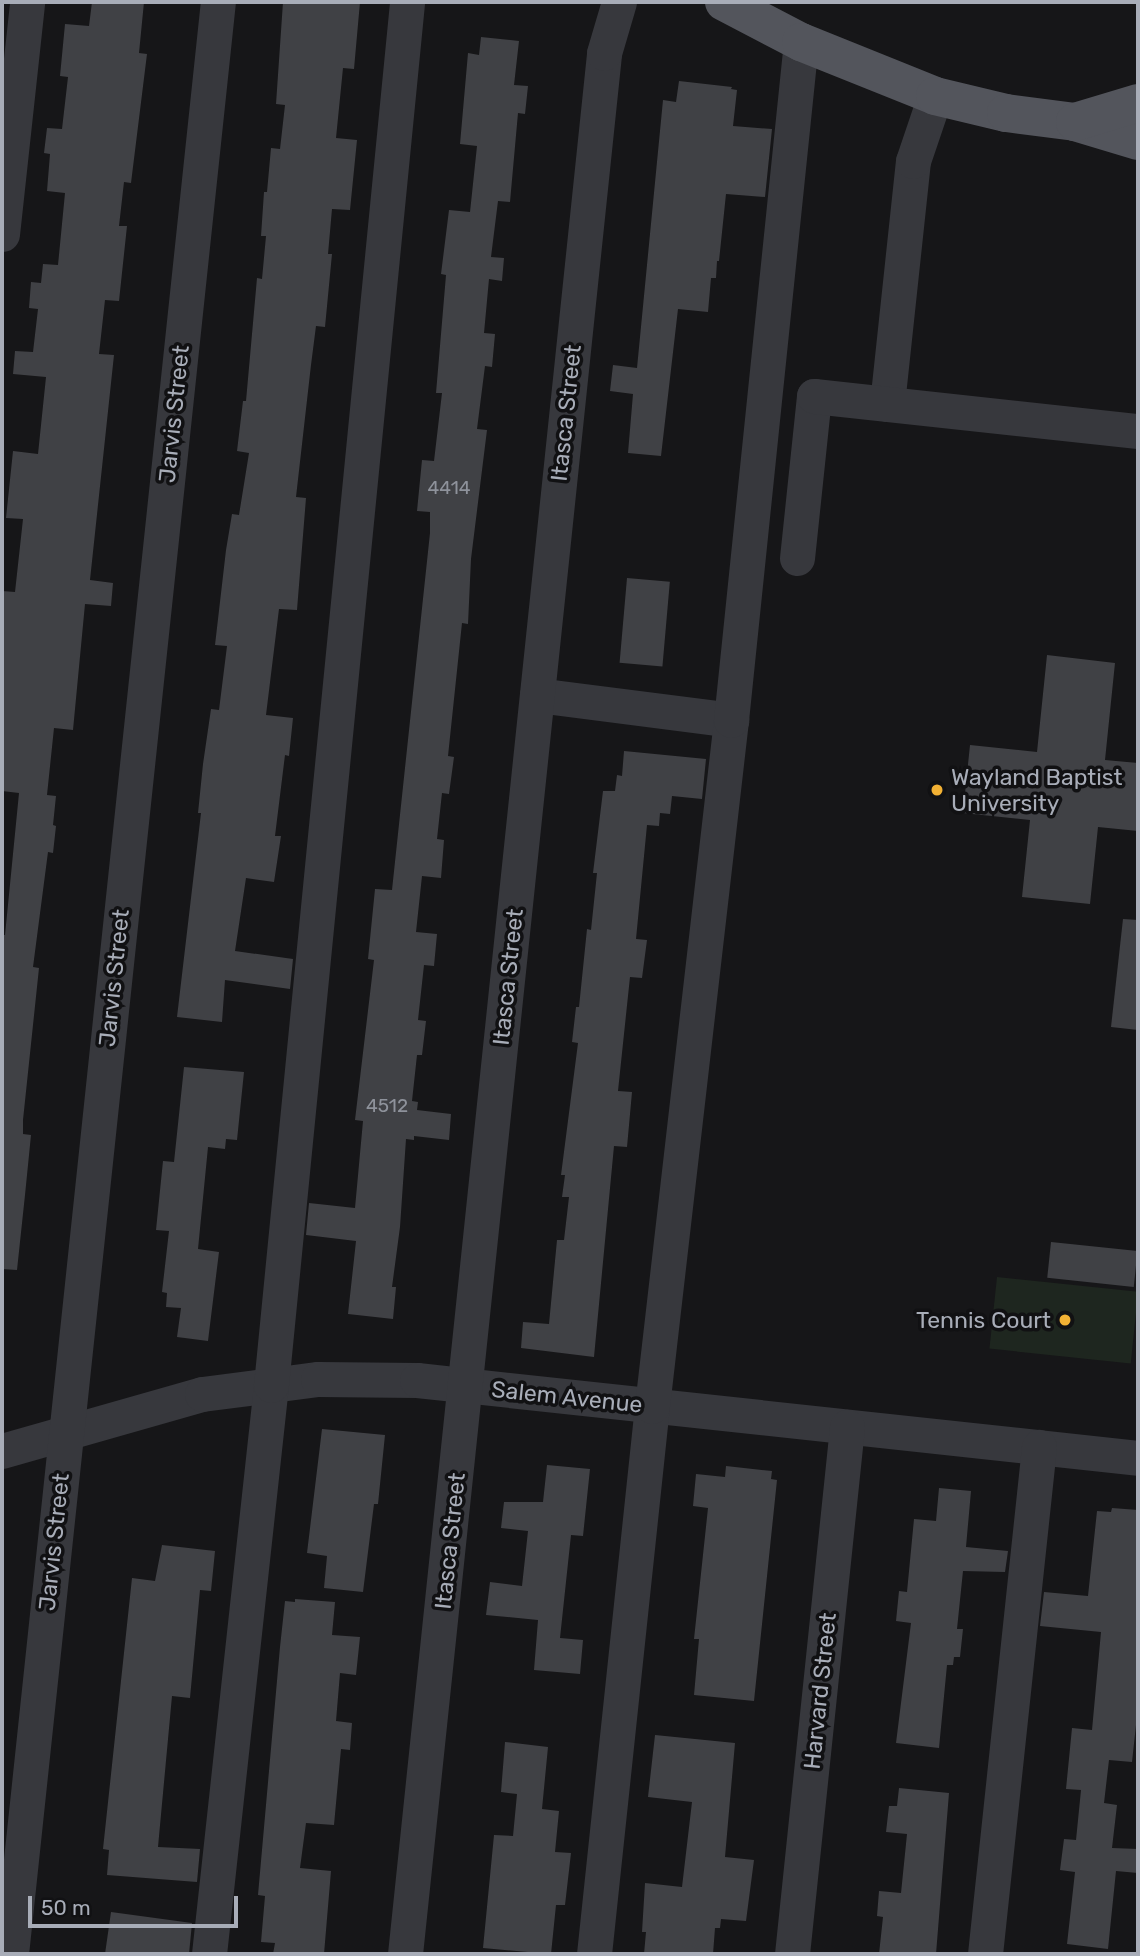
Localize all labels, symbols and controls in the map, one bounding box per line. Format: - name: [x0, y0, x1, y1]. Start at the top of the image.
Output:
- street label: Itasca Street: [545, 343, 587, 483]
- street label: Jarvis Street: [153, 344, 195, 484]
- house number: 4414: [427, 477, 471, 499]
- place label: Wayland Baptist University: [951, 763, 1122, 817]
- marker: Wayland Baptist University: [929, 782, 945, 798]
- street label: Itasca Street: [487, 907, 529, 1047]
- street label: Jarvis Street: [93, 908, 135, 1048]
- house number: 4512: [366, 1095, 408, 1117]
- place label: Tennis Court: [916, 1306, 1051, 1334]
- marker: Tennis Court: [1057, 1312, 1073, 1328]
- street label: Salem Avenue: [490, 1375, 644, 1419]
- street label: Itasca Street: [429, 1471, 471, 1611]
- street label: Jarvis Street: [33, 1472, 75, 1612]
- street label: Harvard Street: [798, 1611, 842, 1771]
- scale bar: [32, 1882, 242, 1926]
- text: 50 m: [41, 1895, 91, 1920]

